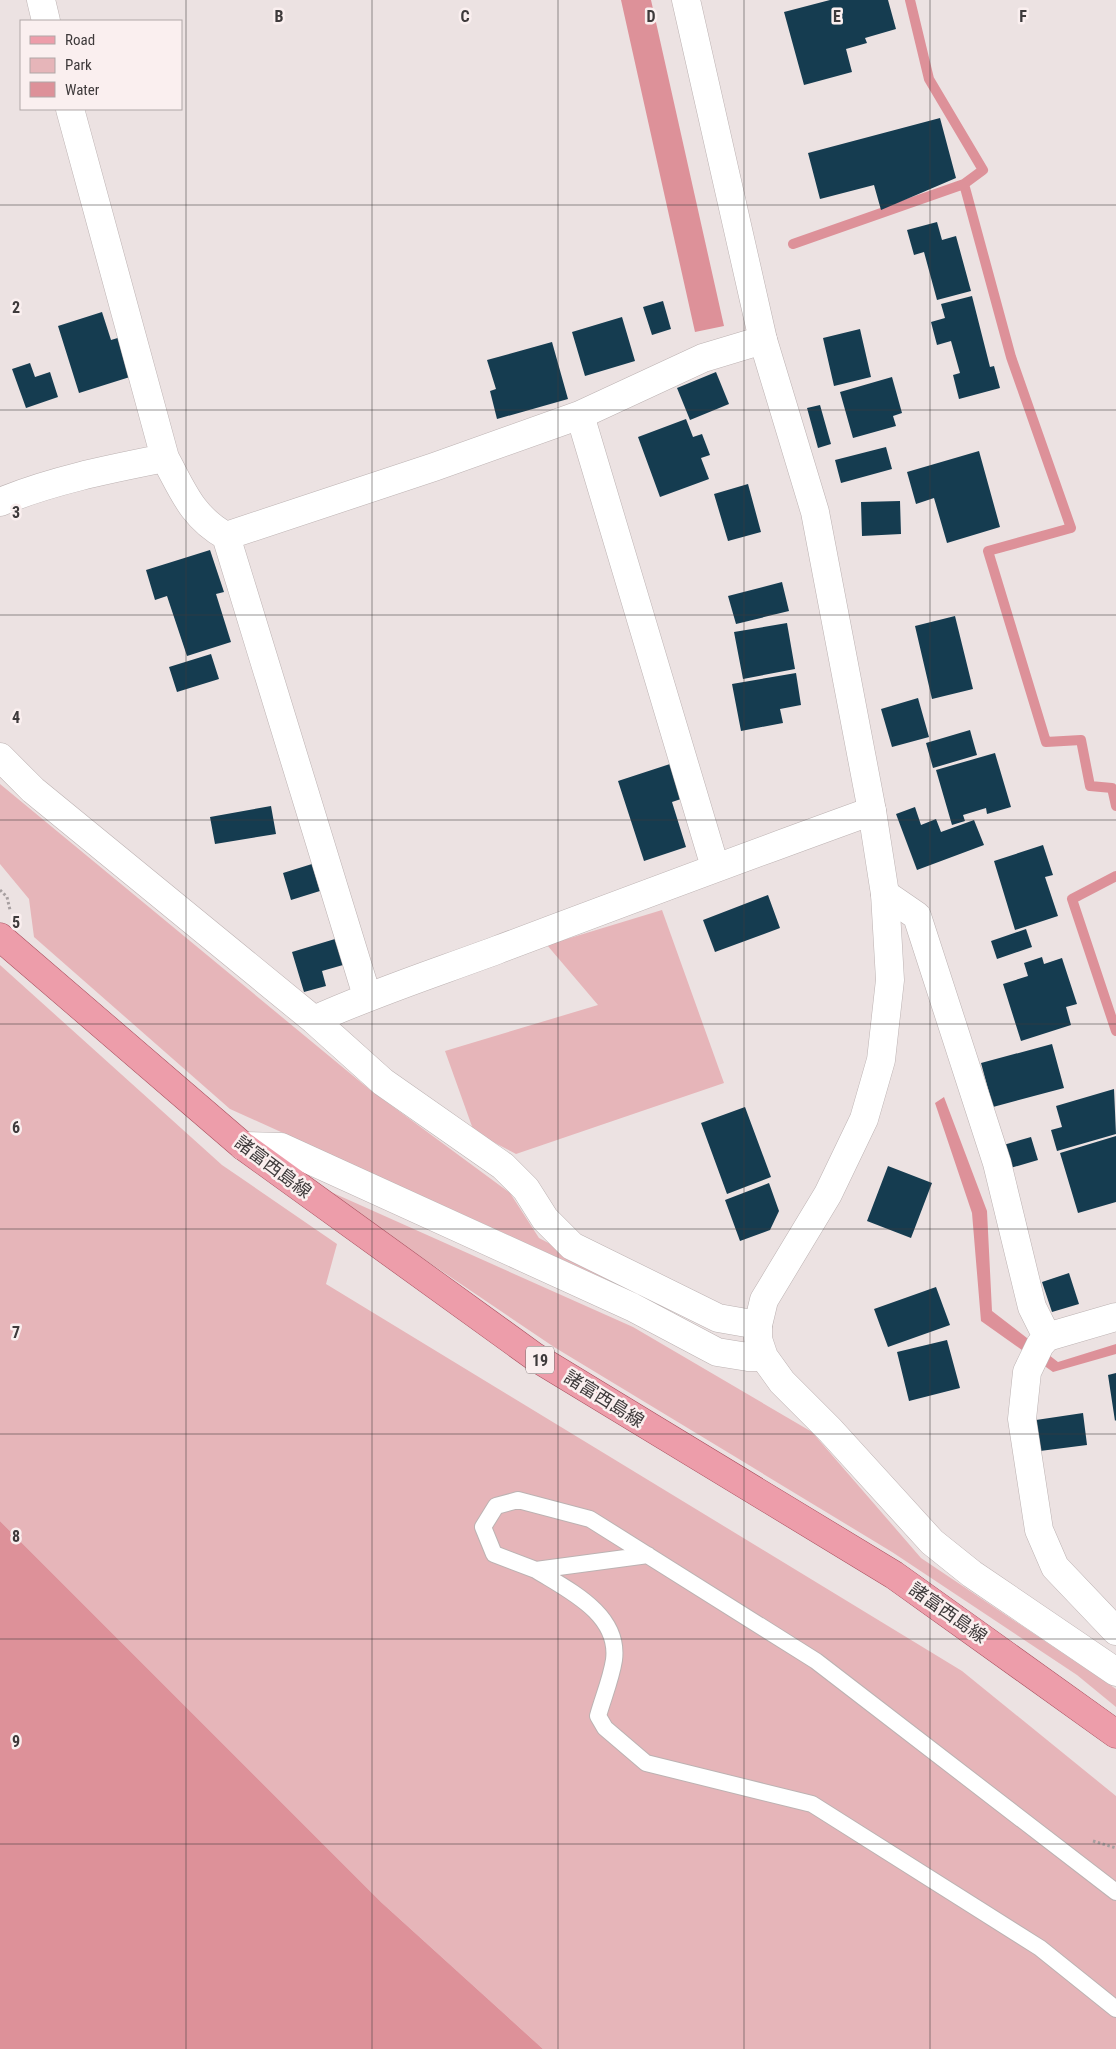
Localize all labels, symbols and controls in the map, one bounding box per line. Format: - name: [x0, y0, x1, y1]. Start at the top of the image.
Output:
- text: B: [275, 7, 284, 26]
- text: C: [460, 7, 470, 26]
- text: D: [646, 7, 656, 26]
- text: E: [833, 7, 841, 26]
- text: F: [1019, 7, 1027, 26]
- legend: [20, 20, 182, 110]
- text: Road: [65, 31, 95, 49]
- text: Park: [65, 56, 92, 74]
- text: Water: [65, 81, 100, 99]
- text: 2: [12, 298, 20, 317]
- text: 3: [12, 503, 20, 522]
- text: 4: [12, 708, 20, 727]
- text: 5: [12, 913, 20, 932]
- text: 6: [12, 1118, 20, 1137]
- street label: 諸富西島線: [231, 1131, 316, 1202]
- text: 7: [12, 1323, 20, 1342]
- road number: 19: [526, 1346, 554, 1374]
- street label: 諸富西島線: [561, 1366, 648, 1431]
- text: 8: [12, 1527, 20, 1546]
- street label: 諸富西島線: [905, 1578, 991, 1647]
- text: 9: [12, 1732, 20, 1751]

